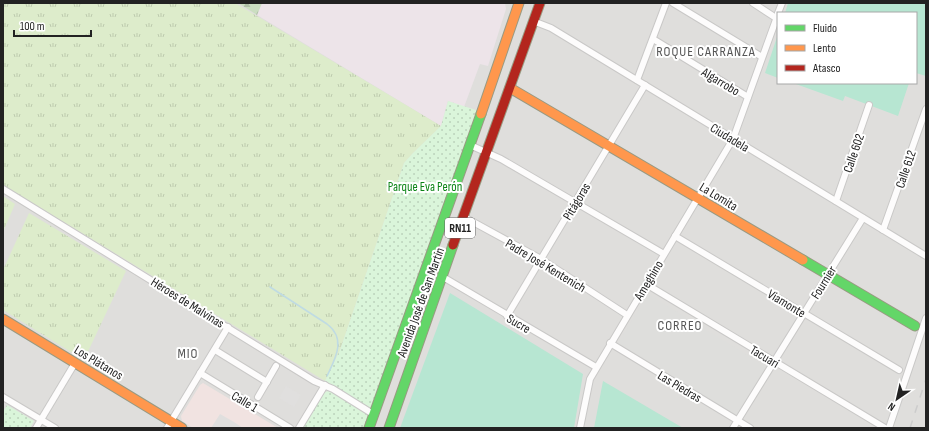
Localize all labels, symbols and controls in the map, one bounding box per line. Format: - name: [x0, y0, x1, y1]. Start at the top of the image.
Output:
- scale bar: [14, 12, 91, 38]
- legend: [777, 12, 917, 84]
- text: 100 m: [20, 19, 45, 34]
- text: Fluido: [813, 21, 837, 36]
- text: Lento: [813, 41, 836, 56]
- district label: ROQUE CARRANZA: [656, 43, 756, 60]
- text: Atasco: [812, 61, 840, 76]
- street label: Algarrobo: [698, 64, 742, 99]
- street label: Ciudadela: [707, 120, 752, 156]
- street label: Calle 602: [840, 132, 868, 175]
- street label: Calle 612: [892, 148, 920, 190]
- park label: Parque Eva Perón: [388, 179, 462, 195]
- street label: La Lomita: [697, 179, 740, 214]
- street label: Pitágoras: [560, 180, 594, 223]
- road number: RN11: [445, 218, 475, 238]
- street label: Padre José Kentenich: [502, 236, 589, 296]
- street label: Avenida José de San Martín: [393, 245, 448, 360]
- street label: Ameghino: [630, 258, 667, 304]
- street label: Fournier: [807, 263, 840, 302]
- street label: Héroes de Malvinas: [148, 274, 227, 332]
- street label: Viamonte: [764, 286, 809, 321]
- street label: Sucre: [504, 311, 533, 337]
- district label: CORREO: [657, 317, 703, 334]
- street label: Los Plátanos: [71, 342, 126, 384]
- street label: Tacuari: [747, 342, 782, 372]
- district label: MIO: [177, 345, 199, 362]
- street label: Las Piedras: [655, 368, 705, 406]
- north arrow: [877, 379, 917, 419]
- street label: Calle 1: [228, 388, 261, 416]
- text: N: [886, 400, 898, 414]

